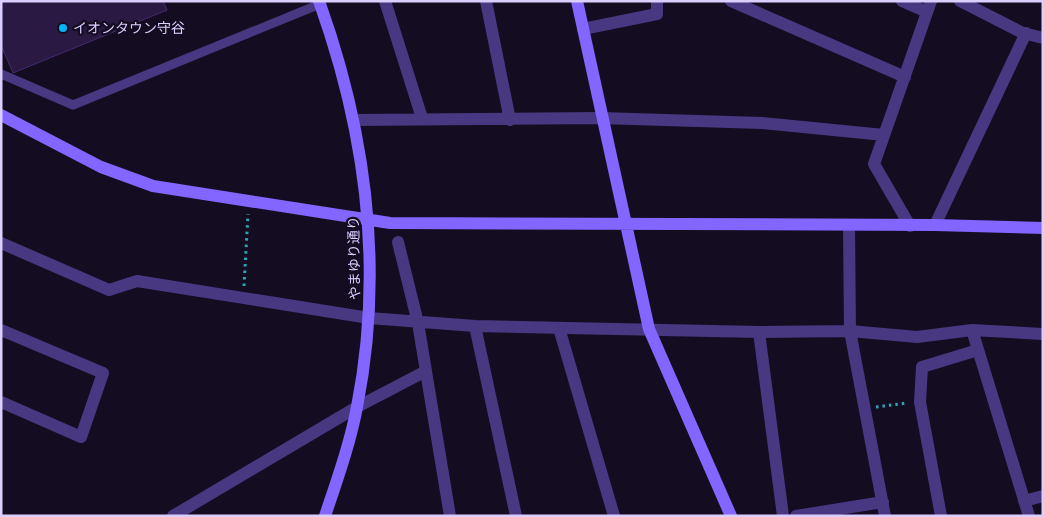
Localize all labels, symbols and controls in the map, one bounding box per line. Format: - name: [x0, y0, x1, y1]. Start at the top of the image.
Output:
- place label: イオンタウン守谷: [73, 20, 185, 36]
- marker: イオンタウン守谷: [57, 22, 69, 34]
- street label: やまゆり通り: [345, 216, 363, 300]

